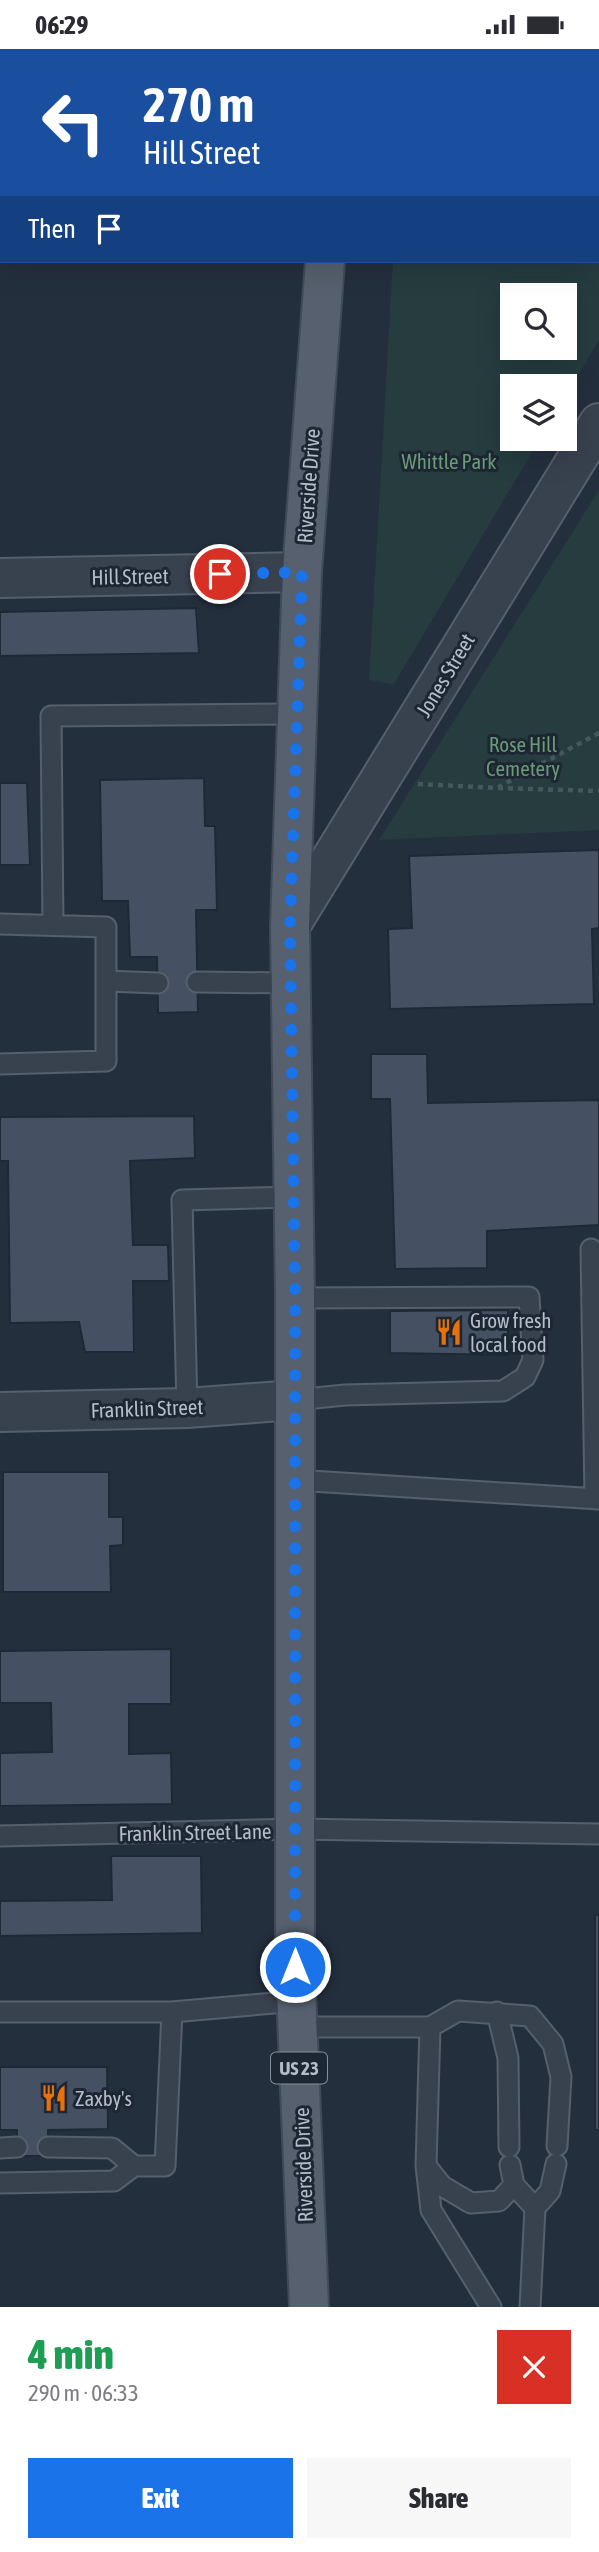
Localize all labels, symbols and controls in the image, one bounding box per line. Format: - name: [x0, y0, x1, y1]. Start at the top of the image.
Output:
- text: 06:29: [35, 10, 89, 40]
- text: 270 m: [143, 76, 254, 132]
- icon: left: [28, 77, 119, 168]
- text: Hill Street: [143, 134, 261, 171]
- icon: arrive: [90, 210, 128, 248]
- text: Then: [28, 214, 76, 244]
- map controls: [500, 283, 577, 451]
- button: search: [500, 283, 577, 360]
- button: layers: [500, 374, 577, 451]
- street label: Riverside Drive: [292, 428, 324, 544]
- park label: Whittle Park: [401, 449, 497, 473]
- pin: [190, 544, 250, 604]
- icon: arrive: [201, 555, 239, 593]
- street label: Hill Street: [91, 563, 169, 589]
- street label: Jones Street: [411, 629, 479, 721]
- park label: Rose Hill Cemetery: [486, 732, 560, 780]
- place label: Grow fresh local food: [470, 1308, 552, 1356]
- restaurant icon: Grow fresh local food: [434, 1317, 464, 1347]
- street label: Franklin Street: [90, 1394, 204, 1422]
- street label: Franklin Street Lane: [118, 1819, 272, 1845]
- position arrow: [258, 1930, 332, 2004]
- road number: US 23: [271, 2053, 327, 2084]
- restaurant icon: Zaxby's: [39, 2083, 69, 2113]
- place label: Zaxby's: [75, 2086, 132, 2110]
- street label: Riverside Drive: [289, 2107, 317, 2223]
- text: 4 min: [28, 2330, 114, 2378]
- button: close: [497, 2330, 571, 2404]
- text: 290 m · 06:33: [28, 2380, 139, 2406]
- button: Exit: [28, 2458, 293, 2538]
- button: Share: [307, 2458, 571, 2538]

